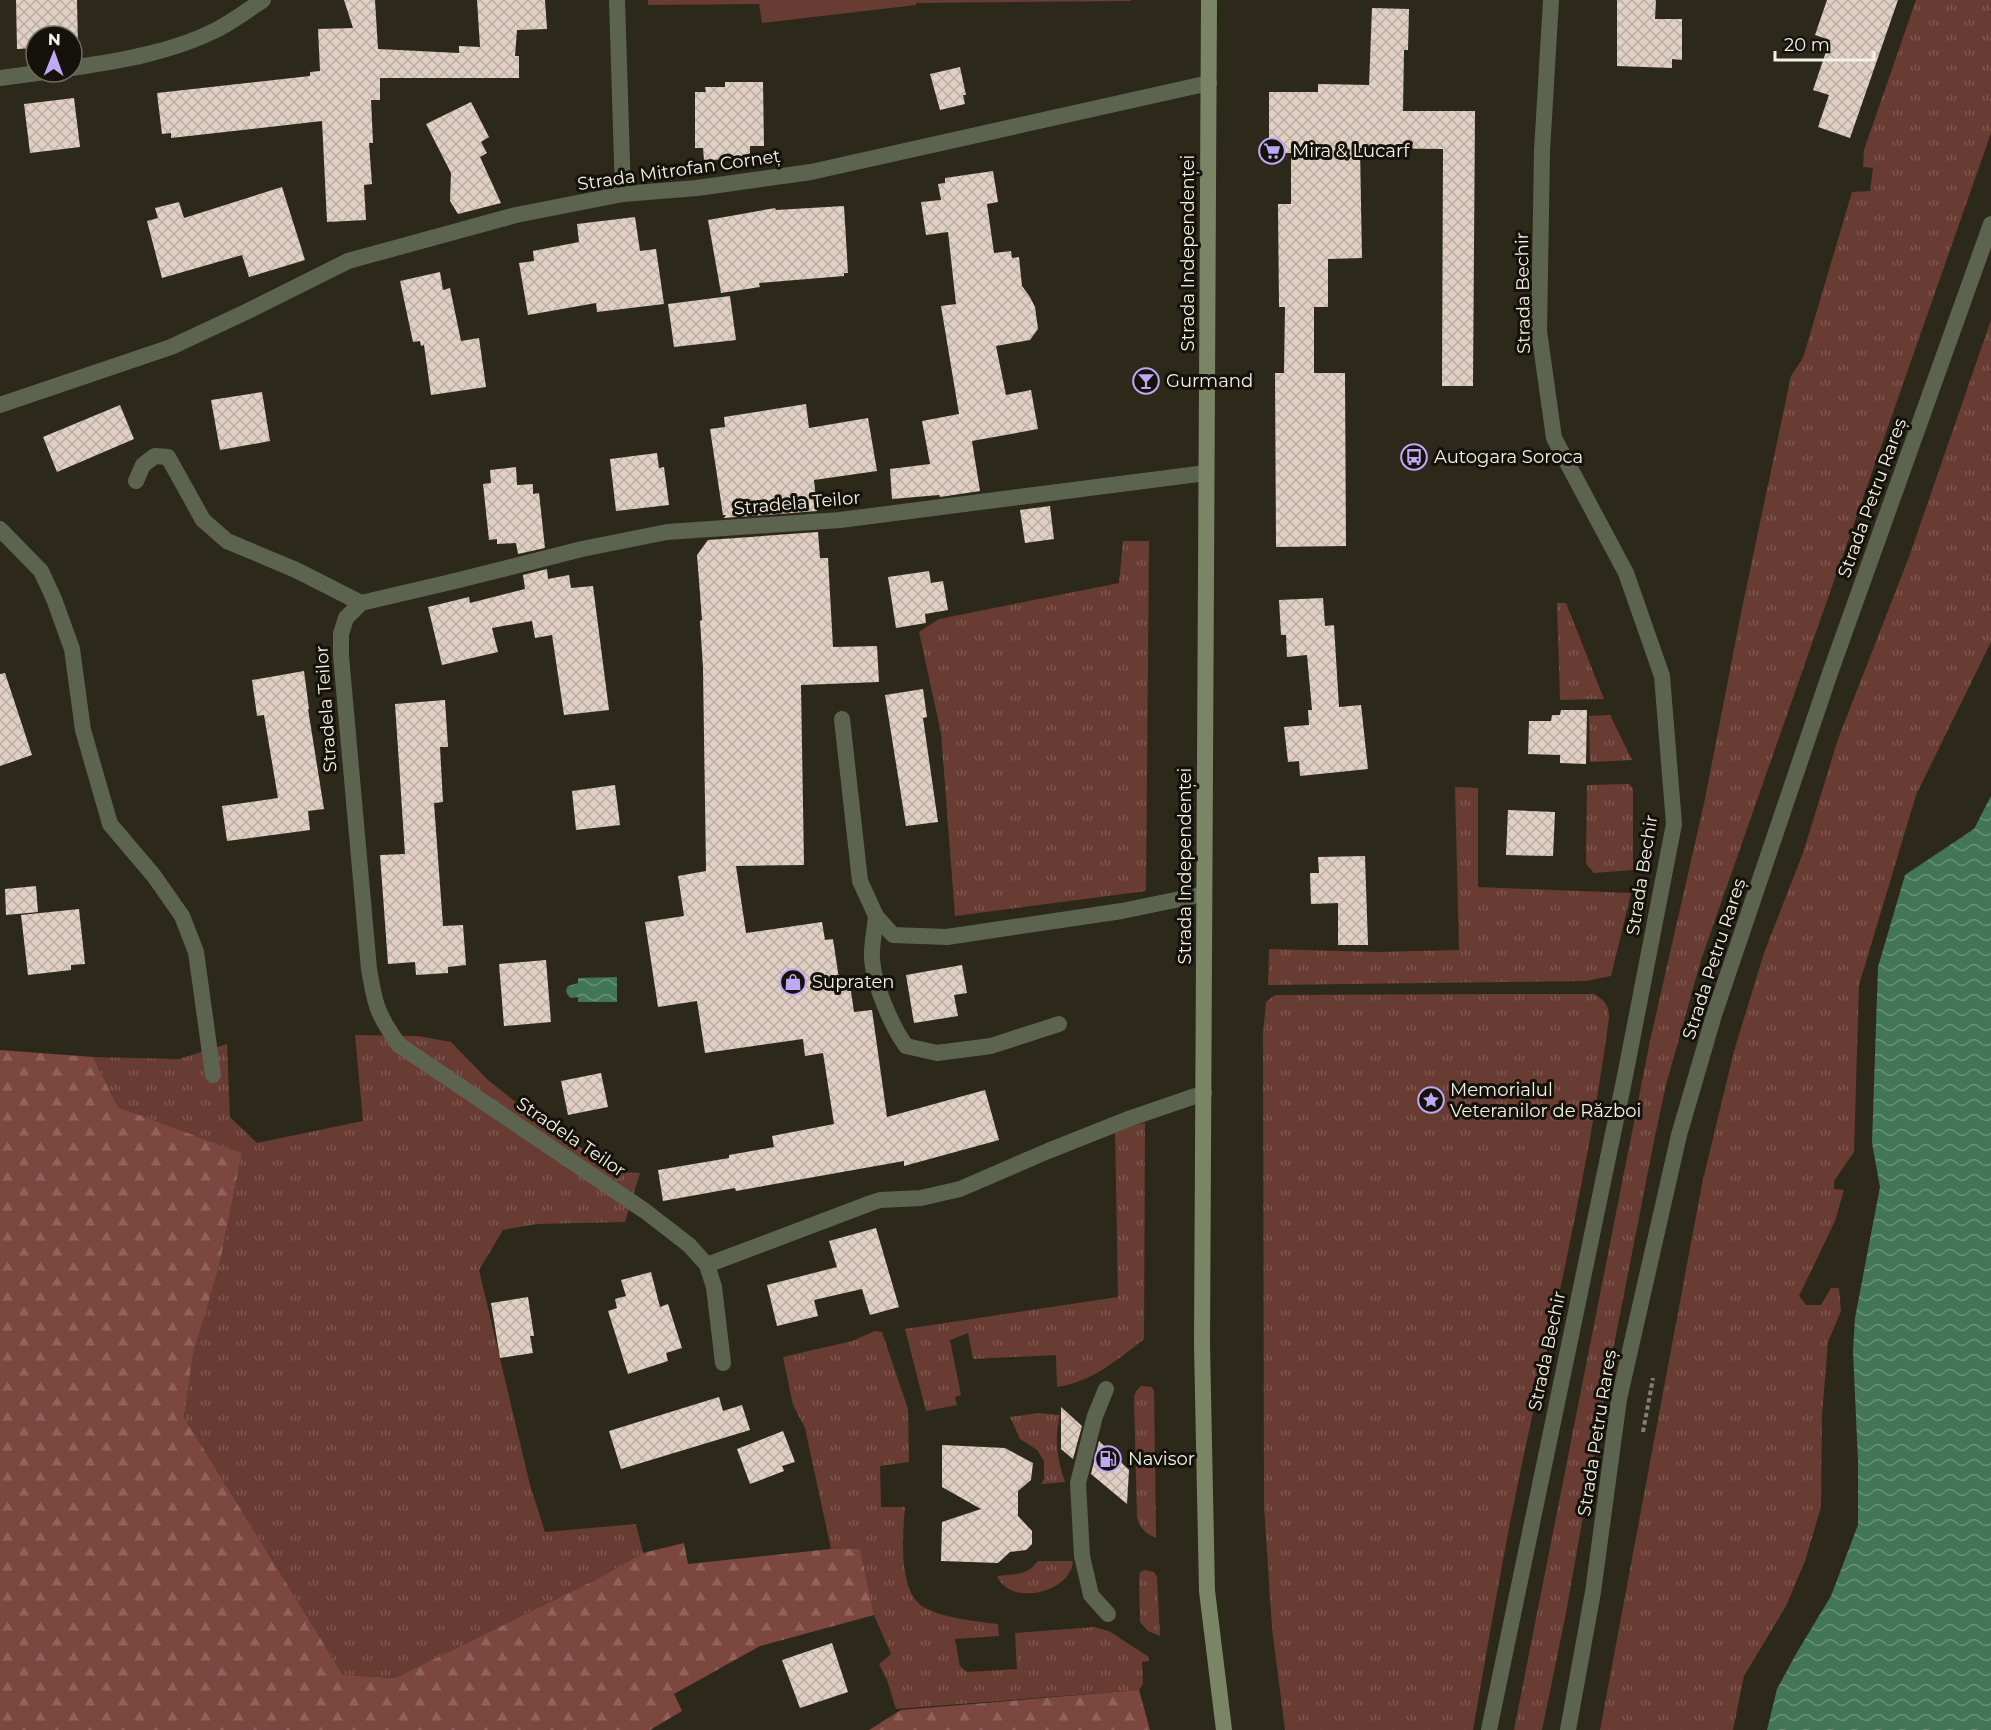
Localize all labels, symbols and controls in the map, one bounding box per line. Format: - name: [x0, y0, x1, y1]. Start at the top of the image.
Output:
- north arrow: [24, 24, 84, 84]
- scale bar: [1775, 24, 1874, 62]
- text: N: [48, 30, 61, 49]
- text: 20 m: [1784, 34, 1830, 56]
- supermarket icon: Mira & Lucarf: [1257, 136, 1287, 166]
- place label: Mira & Lucarf: [1292, 140, 1410, 162]
- street label: Strada Mitrofan Corneț: [576, 145, 782, 196]
- street label: Strada Independenței: [1177, 155, 1200, 351]
- street label: Strada Bechir: [1511, 232, 1535, 354]
- bar icon: Gurmand: [1131, 366, 1161, 396]
- place label: Gurmand: [1166, 370, 1253, 392]
- street label: Strada Petru Rareș: [1833, 415, 1912, 581]
- bus stop icon: Autogara Soroca: [1399, 442, 1429, 472]
- place label: Autogara Soroca: [1434, 446, 1583, 468]
- street label: Stradela Teilor: [733, 487, 861, 519]
- street label: Stradela Teilor: [311, 645, 341, 773]
- street label: Strada Independenței: [1174, 768, 1197, 964]
- street label: Strada Bechir: [1622, 813, 1662, 937]
- street label: Strada Petru Rareș: [1678, 875, 1751, 1043]
- shop icon: Supraten: [778, 967, 808, 997]
- place label: Supraten: [812, 971, 894, 993]
- place label: Memorialul Veteranilor de Război: [1450, 1079, 1641, 1122]
- place icon: Memorialul Veteranilor de Război: [1416, 1085, 1446, 1115]
- street label: Stradela Teilor: [512, 1092, 630, 1182]
- street label: Strada Bechir: [1524, 1289, 1570, 1413]
- street label: Strada Petru Rareș: [1573, 1348, 1622, 1518]
- fuel station icon: Navisor: [1093, 1444, 1123, 1474]
- place label: Navisor: [1128, 1448, 1195, 1470]

